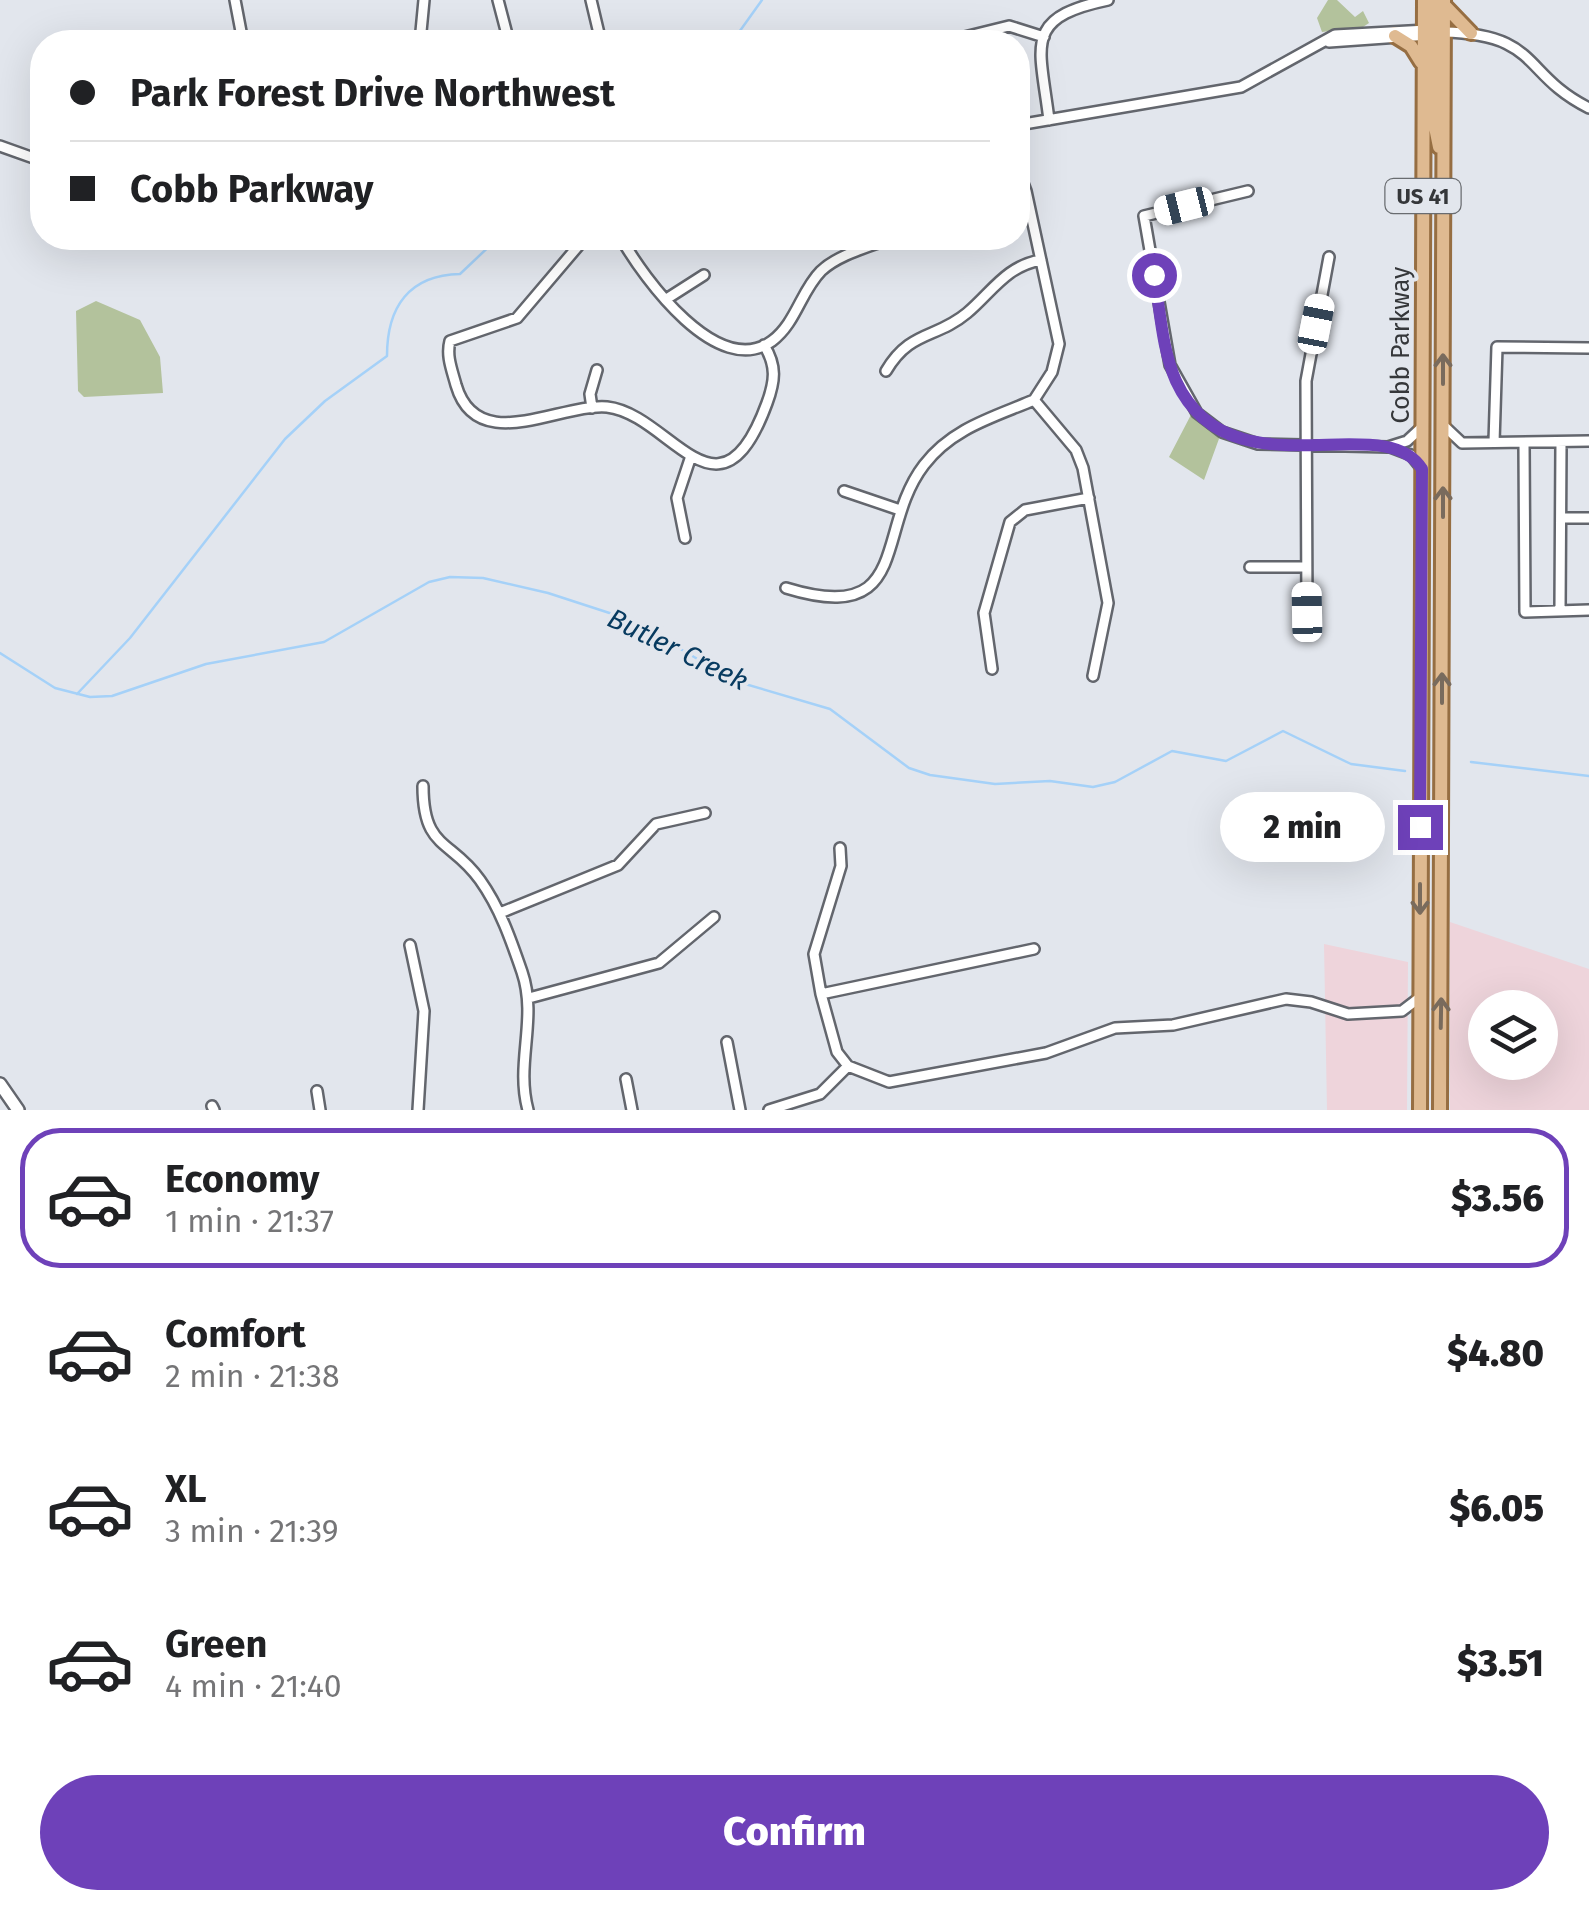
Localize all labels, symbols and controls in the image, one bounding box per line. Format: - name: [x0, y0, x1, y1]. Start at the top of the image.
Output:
- text: Park Forest Drive Northwest: [130, 70, 615, 116]
- text: Cobb Parkway: [130, 166, 373, 212]
- road number: US 41: [1386, 179, 1460, 213]
- car: [1151, 184, 1217, 228]
- route start: [1132, 253, 1177, 298]
- street label: Cobb Parkway: [1386, 266, 1416, 423]
- car: [1296, 292, 1336, 356]
- one-way arrow: [1434, 354, 1452, 386]
- one-way arrow: [1434, 486, 1452, 518]
- car: [1291, 582, 1323, 642]
- water label: Butler Creek: [602, 601, 753, 698]
- one-way arrow: [1432, 672, 1452, 704]
- callout: 2 min: [1220, 792, 1385, 862]
- route end: [1398, 805, 1443, 850]
- text: 2 min: [1263, 808, 1342, 846]
- one-way arrow: [1410, 882, 1430, 915]
- map controls: [1468, 990, 1558, 1080]
- button: layers: [1468, 990, 1558, 1080]
- one-way arrow: [1432, 997, 1451, 1029]
- icon: car: [45, 1153, 135, 1243]
- text: Economy: [165, 1156, 320, 1202]
- text: $3.56: [1451, 1175, 1544, 1221]
- text: 1 min · 21:37: [165, 1202, 334, 1240]
- icon: car: [45, 1308, 135, 1398]
- text: Comfort: [165, 1311, 306, 1357]
- text: $4.80: [1447, 1330, 1544, 1376]
- text: 2 min · 21:38: [165, 1357, 340, 1395]
- icon: car: [45, 1463, 135, 1553]
- text: XL: [165, 1466, 207, 1512]
- text: $6.05: [1449, 1485, 1544, 1531]
- text: 3 min · 21:39: [165, 1512, 339, 1550]
- icon: car: [45, 1618, 135, 1708]
- text: Green: [165, 1621, 268, 1667]
- text: $3.51: [1457, 1640, 1544, 1686]
- text: 4 min · 21:40: [165, 1667, 342, 1705]
- button: Confirm: [40, 1775, 1549, 1890]

